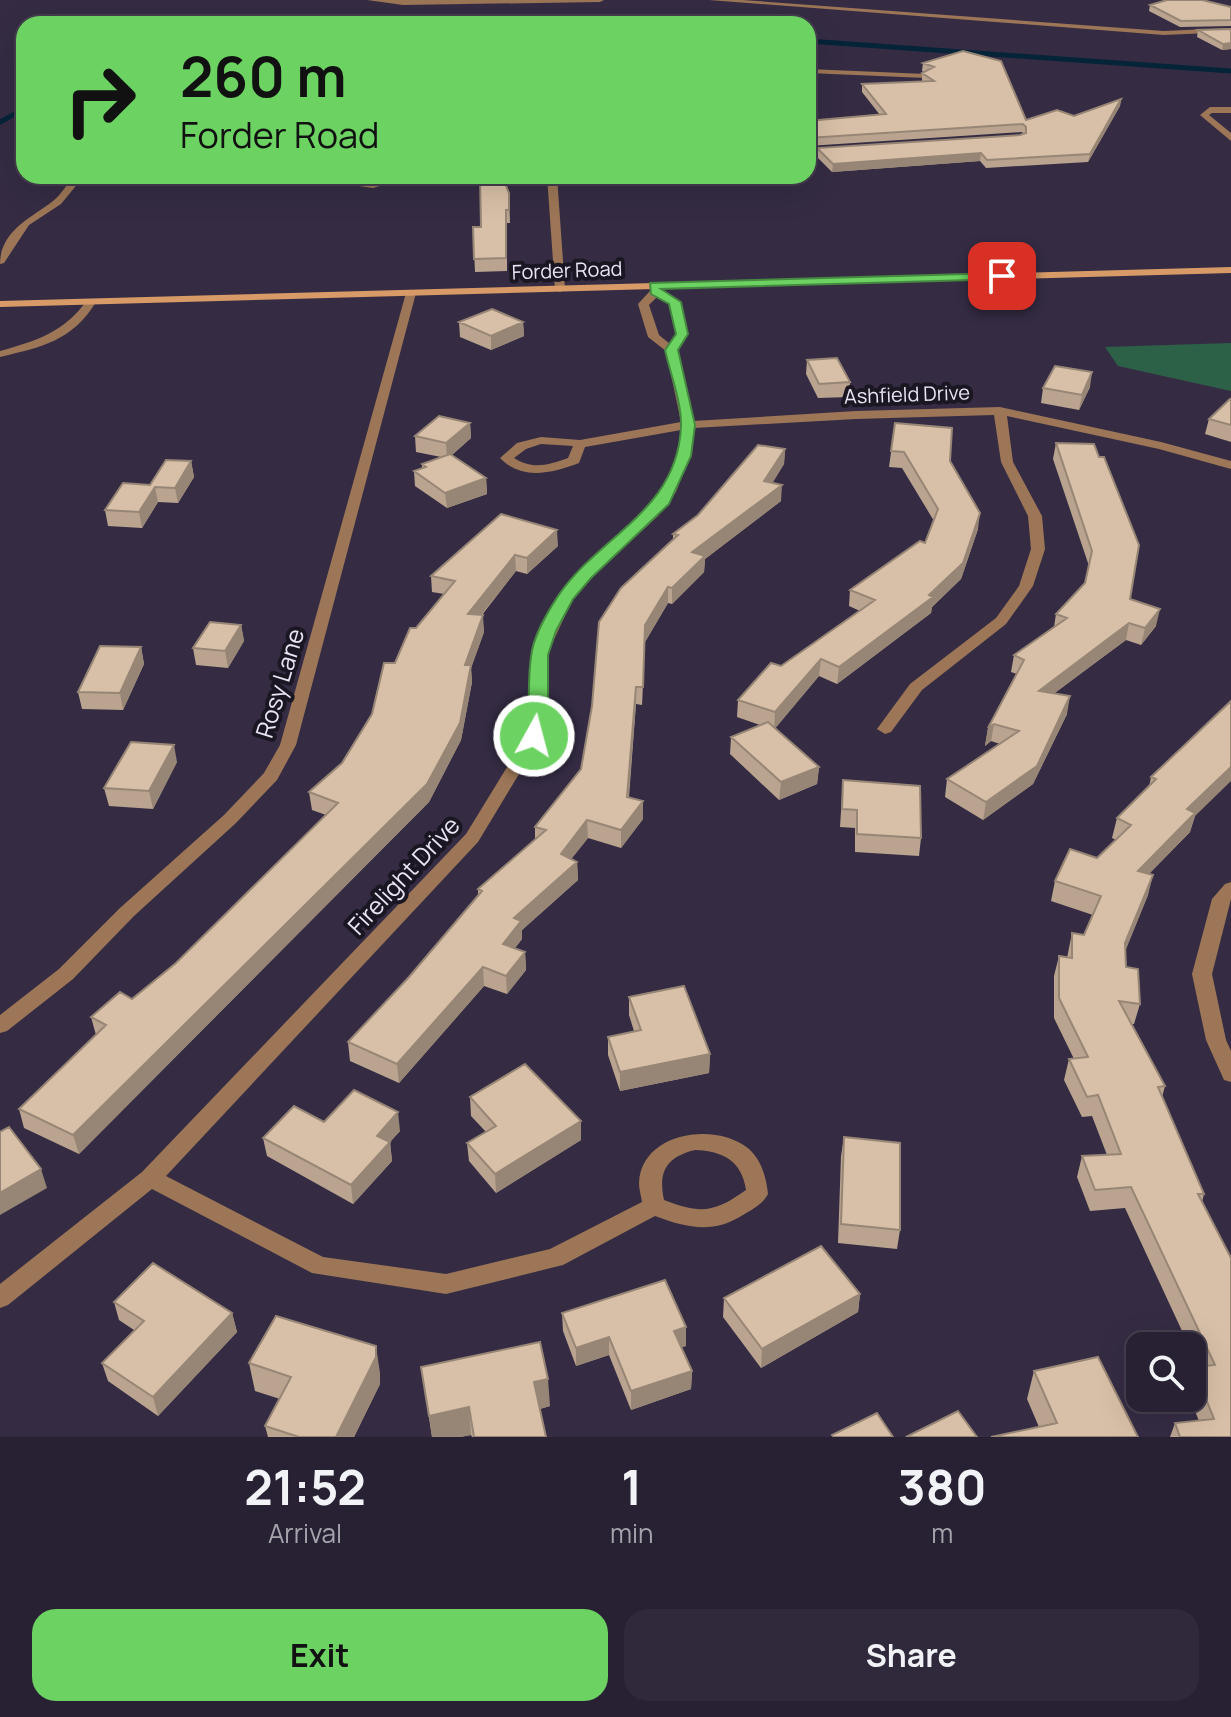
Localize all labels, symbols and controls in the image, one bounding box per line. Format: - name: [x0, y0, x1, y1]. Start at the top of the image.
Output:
- text: 260 m: [180, 37, 347, 114]
- icon: right: [48, 48, 152, 152]
- text: Forder Road: [180, 110, 379, 159]
- pin: [968, 242, 1036, 310]
- icon: arrive: [980, 254, 1024, 298]
- street label: Forder Road: [511, 255, 623, 285]
- street label: Ashfield Drive: [844, 378, 970, 410]
- street label: Rosy Lane: [247, 624, 311, 742]
- position arrow: [492, 694, 576, 778]
- street label: Firelight Drive: [340, 809, 466, 941]
- map controls: [1126, 1332, 1206, 1412]
- button: search: [1126, 1332, 1206, 1412]
- text: 21:52: [244, 1454, 366, 1519]
- text: 1: [621, 1454, 642, 1519]
- text: 380: [898, 1454, 987, 1519]
- text: Arrival: [268, 1515, 342, 1551]
- text: min: [610, 1515, 654, 1551]
- text: m: [931, 1515, 953, 1551]
- button: Exit: [32, 1609, 608, 1701]
- button: Share: [624, 1609, 1199, 1701]

